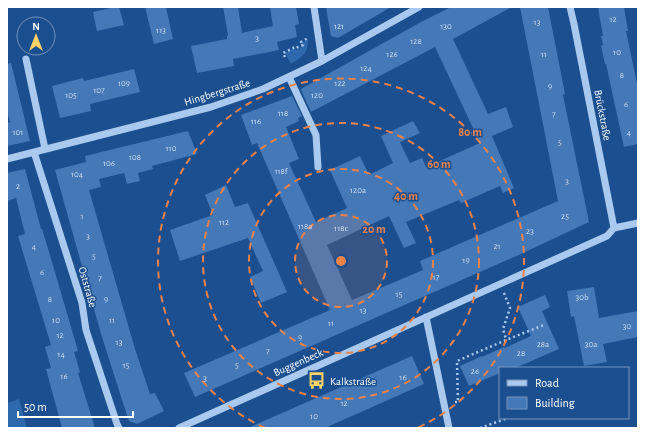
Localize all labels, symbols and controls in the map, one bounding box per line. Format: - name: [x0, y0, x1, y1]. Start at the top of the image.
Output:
- house number: 12: [609, 15, 617, 24]
- north arrow: [16, 16, 56, 56]
- house number: 13: [534, 18, 541, 27]
- text: N: [32, 21, 40, 32]
- house number: 121: [334, 22, 344, 31]
- house number: 130: [440, 22, 452, 31]
- house number: 113: [156, 26, 166, 35]
- house number: 3: [255, 34, 259, 43]
- house number: 128: [410, 37, 422, 46]
- house number: 10: [613, 48, 621, 57]
- house number: 126: [386, 50, 398, 59]
- house number: 11: [541, 50, 547, 59]
- house number: 124: [360, 64, 372, 73]
- house number: 8: [620, 71, 624, 80]
- street label: Hingbergstraße: [183, 77, 251, 108]
- house number: 109: [118, 79, 130, 88]
- house number: 122: [334, 79, 346, 88]
- house number: 9: [548, 82, 552, 91]
- house number: 107: [93, 86, 105, 95]
- street label: Brückstraße: [592, 89, 613, 141]
- house number: 105: [65, 91, 77, 100]
- house number: 120: [311, 91, 323, 100]
- house number: 6: [624, 100, 628, 109]
- house number: 118: [278, 109, 288, 118]
- house number: 7: [552, 110, 556, 119]
- house number: 116: [251, 117, 261, 126]
- text: 80 m: [458, 126, 482, 138]
- house number: 101: [13, 128, 23, 137]
- house number: 4: [627, 128, 632, 137]
- house number: 5: [558, 138, 562, 147]
- house number: 110: [166, 144, 177, 153]
- house number: 108: [129, 153, 141, 162]
- text: 60 m: [427, 158, 451, 170]
- house number: 106: [103, 159, 115, 168]
- house number: 118f: [274, 167, 289, 176]
- house number: 104: [71, 170, 84, 179]
- house number: 3: [565, 177, 569, 186]
- house number: 2: [16, 182, 20, 191]
- house number: 120a: [350, 186, 366, 195]
- text: 40 m: [394, 190, 418, 202]
- house number: 1: [80, 212, 84, 221]
- house number: 25: [561, 212, 569, 221]
- house number: 112: [219, 218, 229, 227]
- house number: 118a: [298, 222, 312, 231]
- text: 20 m: [362, 223, 386, 235]
- house number: 118c: [334, 224, 348, 233]
- house number: 23: [526, 227, 534, 236]
- house number: 3: [86, 232, 90, 241]
- house number: 4: [32, 242, 37, 251]
- house number: 21: [493, 242, 501, 251]
- house number: 5: [92, 252, 96, 261]
- centre of rings: [334, 254, 348, 268]
- house number: 19: [462, 256, 470, 265]
- street label: Oststraße: [76, 266, 99, 309]
- house number: 6: [40, 268, 44, 277]
- house number: 17: [433, 273, 440, 282]
- house number: 7: [98, 274, 102, 283]
- house number: 15: [396, 290, 403, 299]
- house number: 30b: [575, 293, 589, 302]
- house number: 8: [48, 295, 52, 304]
- house number: 9: [104, 295, 108, 304]
- house number: 13: [360, 306, 367, 315]
- house number: 10: [52, 316, 60, 325]
- house number: 11: [109, 316, 115, 325]
- house number: 11: [328, 319, 334, 328]
- house number: 30: [623, 322, 631, 331]
- house number: 12: [56, 331, 64, 340]
- house number: 9: [298, 333, 302, 342]
- house number: 13: [116, 338, 123, 347]
- house number: 28a: [537, 340, 549, 349]
- house number: 30a: [585, 340, 597, 349]
- house number: 7: [266, 347, 270, 356]
- street label: Buggenbeck: [272, 347, 325, 378]
- house number: 28: [517, 349, 525, 358]
- house number: 14: [57, 350, 65, 359]
- house number: 15: [123, 361, 130, 370]
- house number: 5: [235, 361, 239, 370]
- house number: 26: [471, 367, 479, 376]
- legend: [499, 367, 629, 419]
- bus stop icon: Kalkstraße: [307, 371, 327, 391]
- house number: 16: [60, 372, 68, 381]
- house number: 16: [399, 373, 407, 382]
- house number: 3: [203, 374, 207, 383]
- place label: Kalkstraße: [330, 376, 376, 387]
- text: Road: [535, 377, 559, 389]
- scale bar: [18, 393, 133, 419]
- text: Building: [535, 397, 575, 409]
- house number: 12: [340, 399, 348, 408]
- text: 50 m: [24, 401, 47, 413]
- house number: 10: [310, 412, 318, 421]

